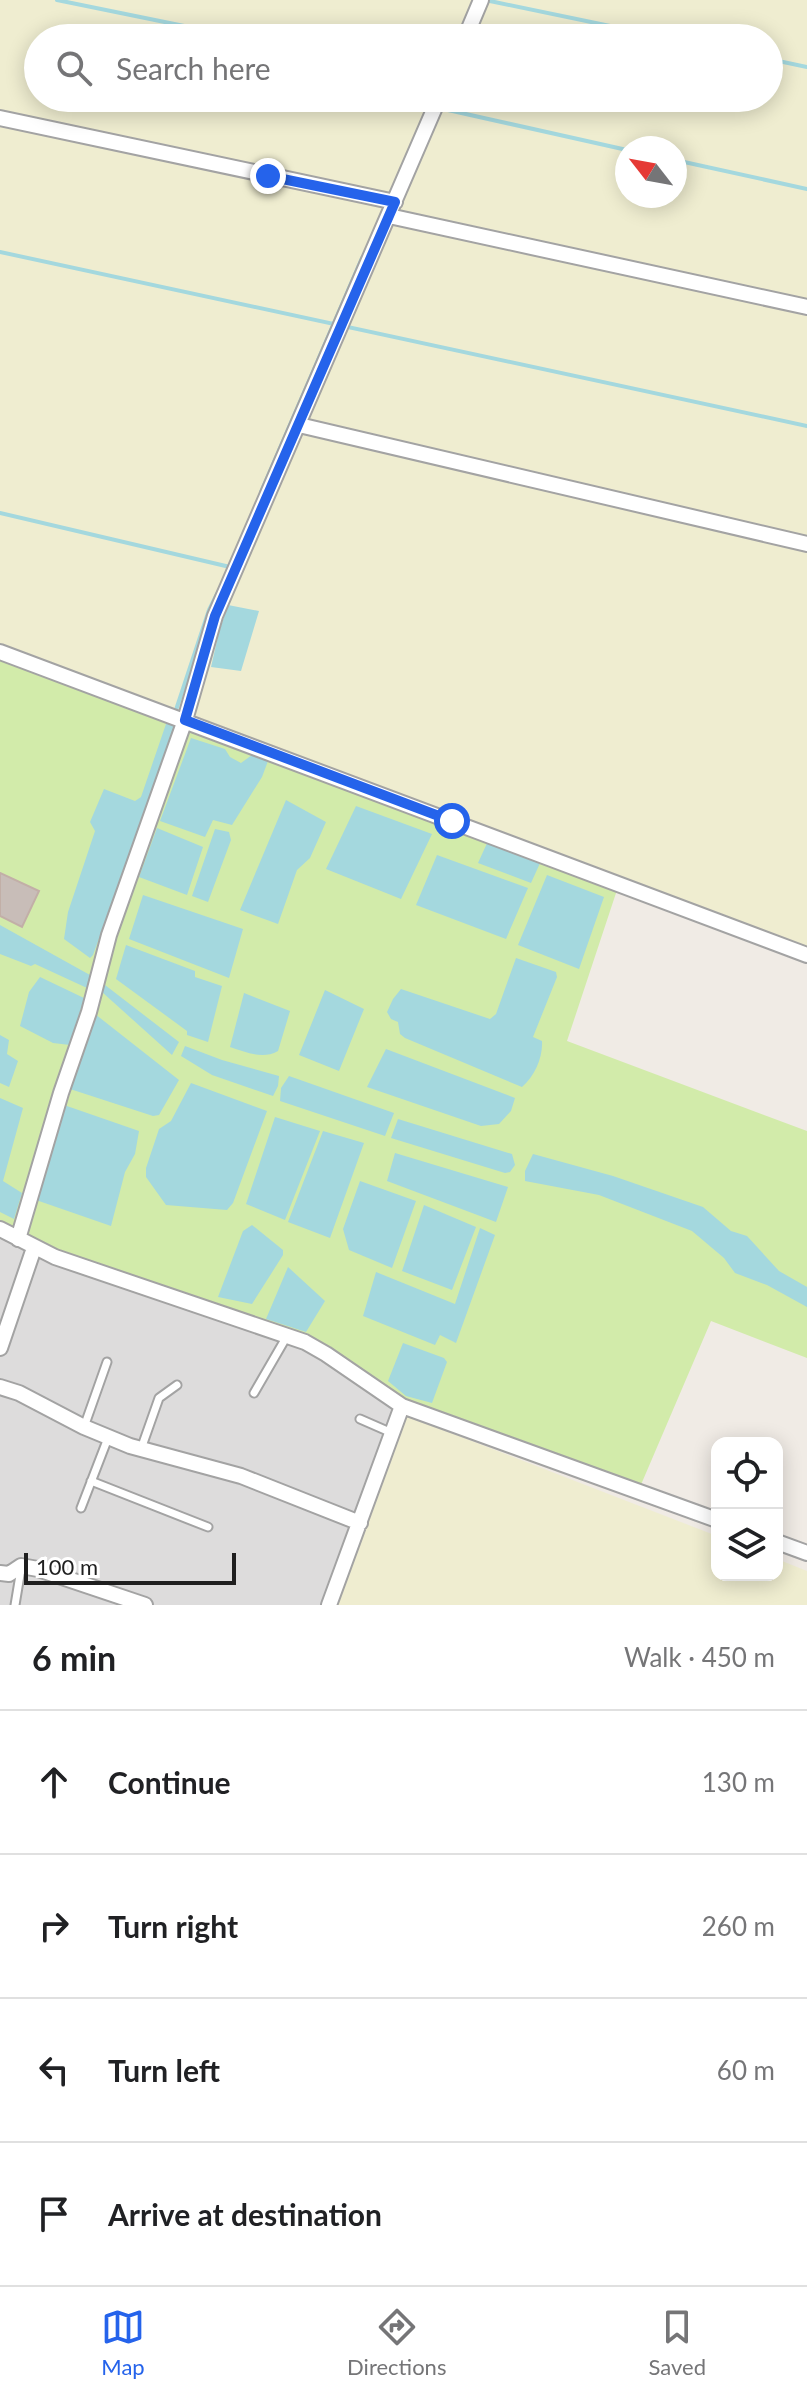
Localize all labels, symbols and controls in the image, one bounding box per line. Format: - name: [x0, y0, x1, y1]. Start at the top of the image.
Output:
- search box: [24, 24, 783, 112]
- icon: search: [52, 46, 96, 90]
- text: Search here: [116, 50, 271, 86]
- north arrow: [615, 136, 687, 208]
- route end: [250, 158, 286, 194]
- route start: [434, 803, 470, 839]
- map controls: [711, 1437, 783, 1581]
- button: locate: [711, 1437, 783, 1509]
- button: layers: [711, 1509, 783, 1581]
- scale bar: [24, 1549, 236, 1585]
- text: 100 m: [36, 1553, 98, 1580]
- text: 6 min: [32, 1637, 116, 1678]
- text: Walk · 450 m: [624, 1641, 775, 1673]
- icon: ahead: [32, 1760, 76, 1804]
- text: Continue: [108, 1764, 231, 1800]
- text: 130 m: [702, 1766, 775, 1798]
- icon: right: [32, 1904, 76, 1948]
- text: Turn right: [108, 1908, 238, 1944]
- text: 260 m: [702, 1910, 775, 1942]
- icon: left: [32, 2048, 76, 2092]
- text: Turn left: [108, 2052, 220, 2088]
- text: 60 m: [717, 2054, 775, 2086]
- icon: arrive: [32, 2192, 76, 2236]
- text: Arrive at destination: [108, 2196, 382, 2232]
- tab: Map: [101, 2305, 145, 2380]
- tab: Directions: [347, 2305, 446, 2380]
- tab: Saved: [648, 2305, 706, 2380]

